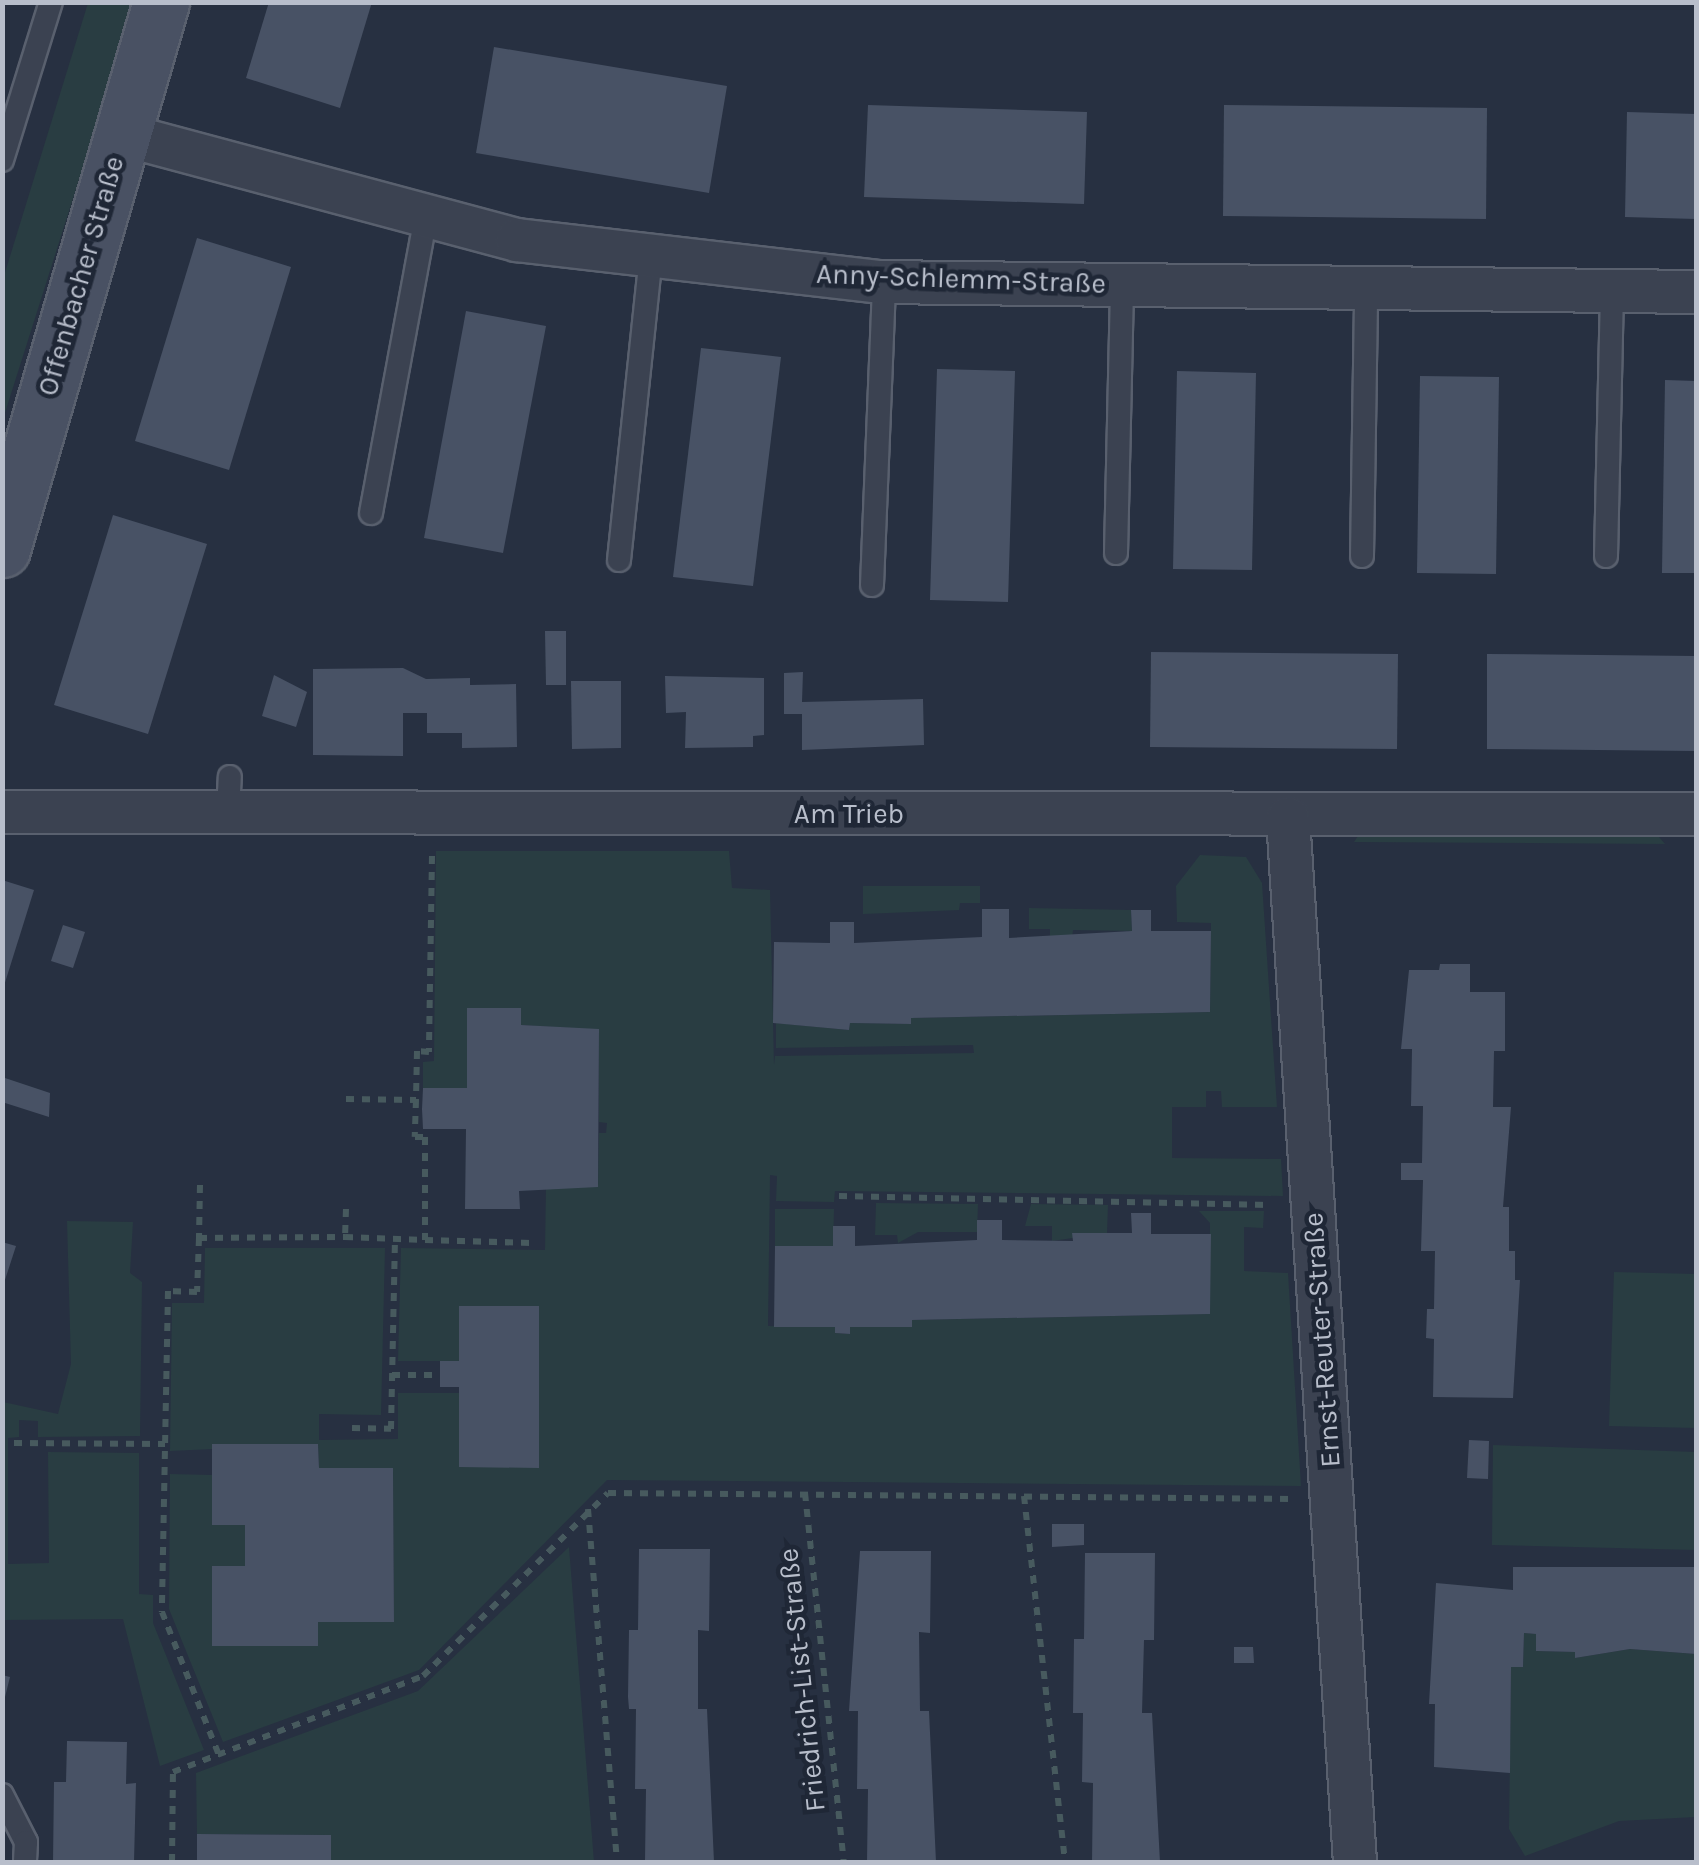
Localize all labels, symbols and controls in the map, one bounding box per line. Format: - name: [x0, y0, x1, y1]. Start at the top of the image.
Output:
- street label: Offenbacher Straße: [31, 152, 131, 400]
- street label: Anny-Schlemm-Straße: [816, 257, 1106, 301]
- street label: Am Trieb: [794, 797, 904, 831]
- street label: Ernst-Reuter-Straße: [1296, 1211, 1348, 1469]
- street label: Friedrich-List-Straße: [771, 1547, 833, 1813]

